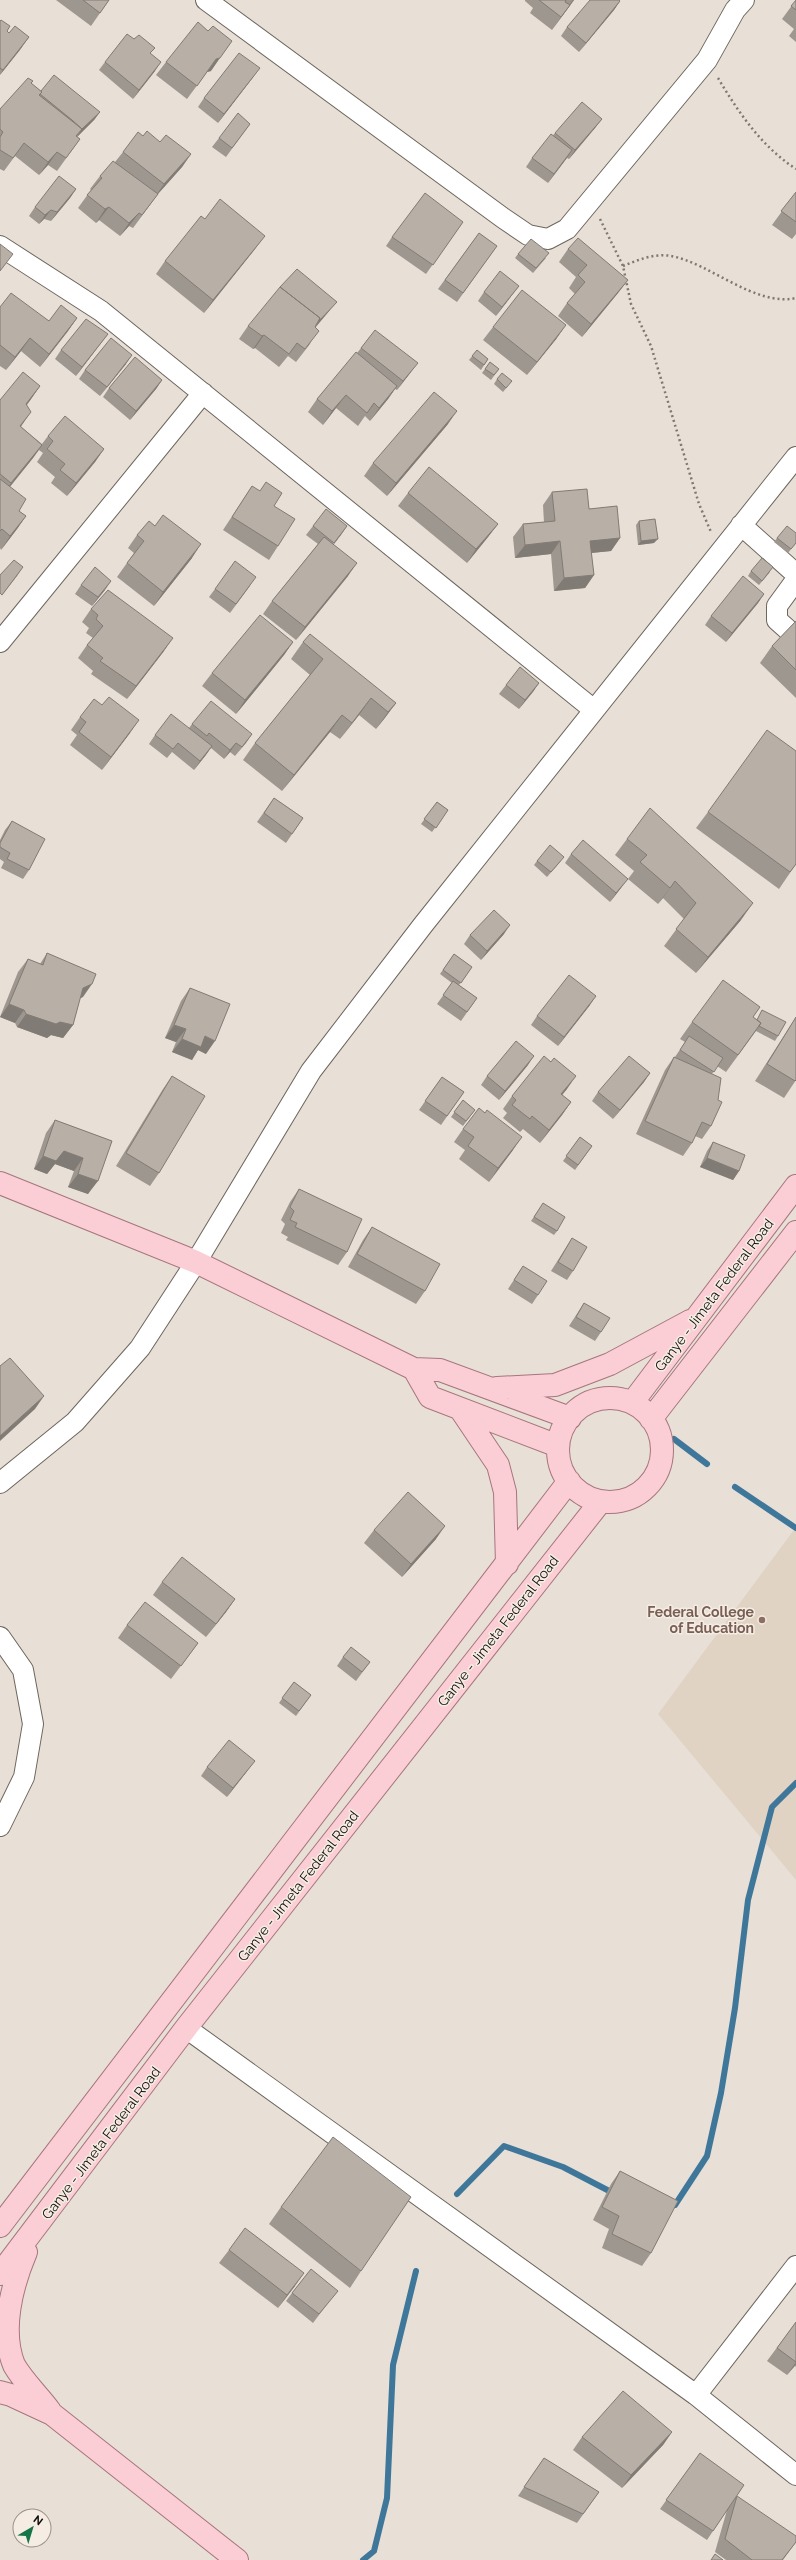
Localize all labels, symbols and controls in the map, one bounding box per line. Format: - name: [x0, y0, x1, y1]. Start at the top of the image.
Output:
- street label: Ganye - Jimeta Federal Road: [651, 1216, 777, 1374]
- street label: Ganye - Jimeta Federal Road: [434, 1553, 562, 1709]
- place label: Federal College of Education: [647, 1604, 755, 1636]
- marker: Federal College of Education: [757, 1615, 767, 1625]
- street label: Ganye - Jimeta Federal Road: [234, 1808, 362, 1964]
- street label: Ganye - Jimeta Federal Road: [38, 2064, 164, 2222]
- north arrow: [12, 2508, 52, 2548]
- text: N: [31, 2513, 45, 2528]

